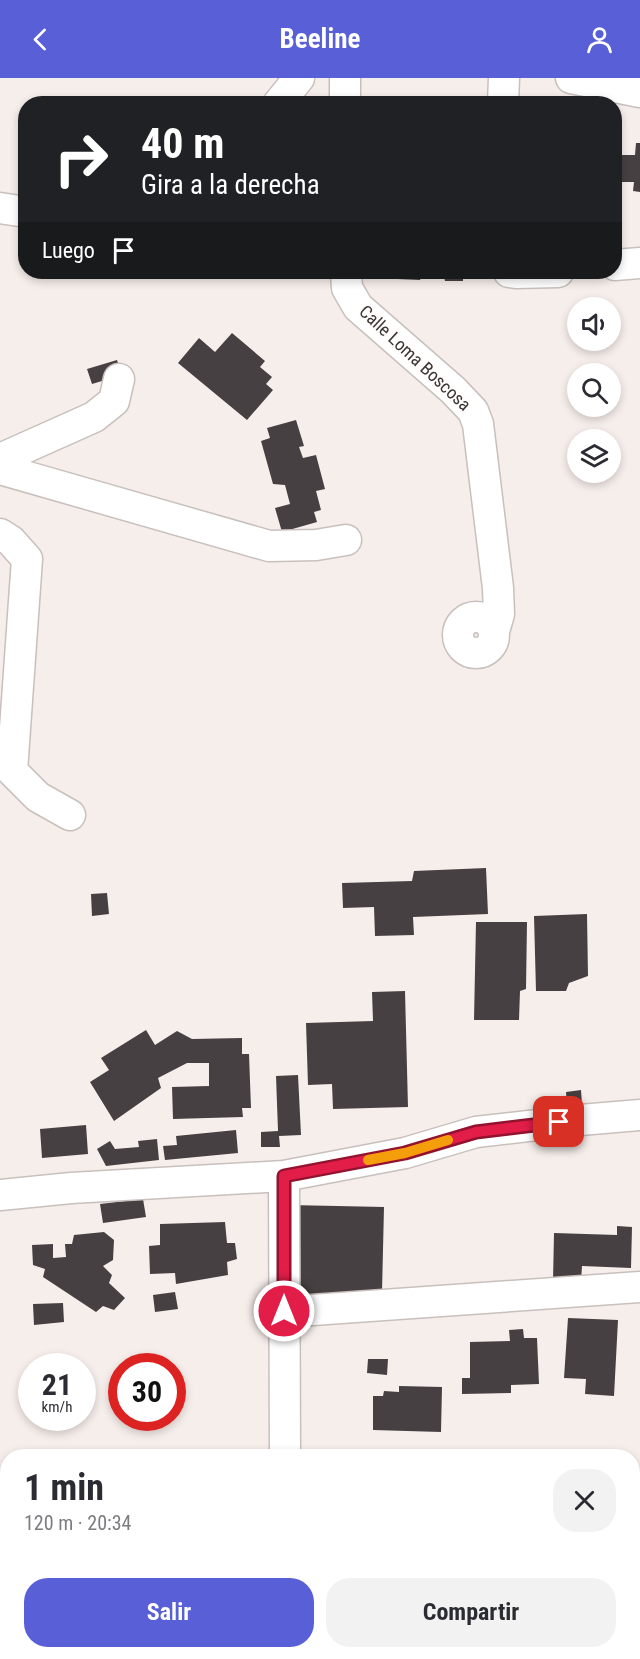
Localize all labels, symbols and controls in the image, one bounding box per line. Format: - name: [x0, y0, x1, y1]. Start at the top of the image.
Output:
- icon: back: [24, 23, 57, 56]
- text: Beeline: [280, 23, 360, 55]
- icon: person: [583, 23, 616, 56]
- text: 40 m: [141, 119, 224, 168]
- icon: right: [42, 120, 120, 198]
- text: Gira a la derecha: [141, 169, 320, 201]
- icon: arrive: [107, 234, 140, 267]
- text: Luego: [42, 238, 95, 263]
- map controls: [567, 297, 621, 483]
- button: sound: [567, 297, 621, 351]
- street label: Calle Loma Boscosa: [355, 301, 475, 415]
- button: search: [567, 363, 621, 417]
- button: layers: [567, 429, 621, 483]
- pin: [533, 1096, 584, 1147]
- icon: arrive: [542, 1105, 575, 1138]
- position arrow: [252, 1279, 316, 1343]
- speed limit sign: 30: [108, 1353, 186, 1431]
- text: 21: [42, 1367, 72, 1402]
- text: km/h: [42, 1398, 72, 1416]
- text: 1 min: [24, 1467, 104, 1509]
- button: close: [553, 1469, 616, 1532]
- text: 120 m · 20:34: [24, 1511, 131, 1535]
- button: Salir: [24, 1578, 314, 1647]
- button: Compartir: [326, 1578, 616, 1647]

